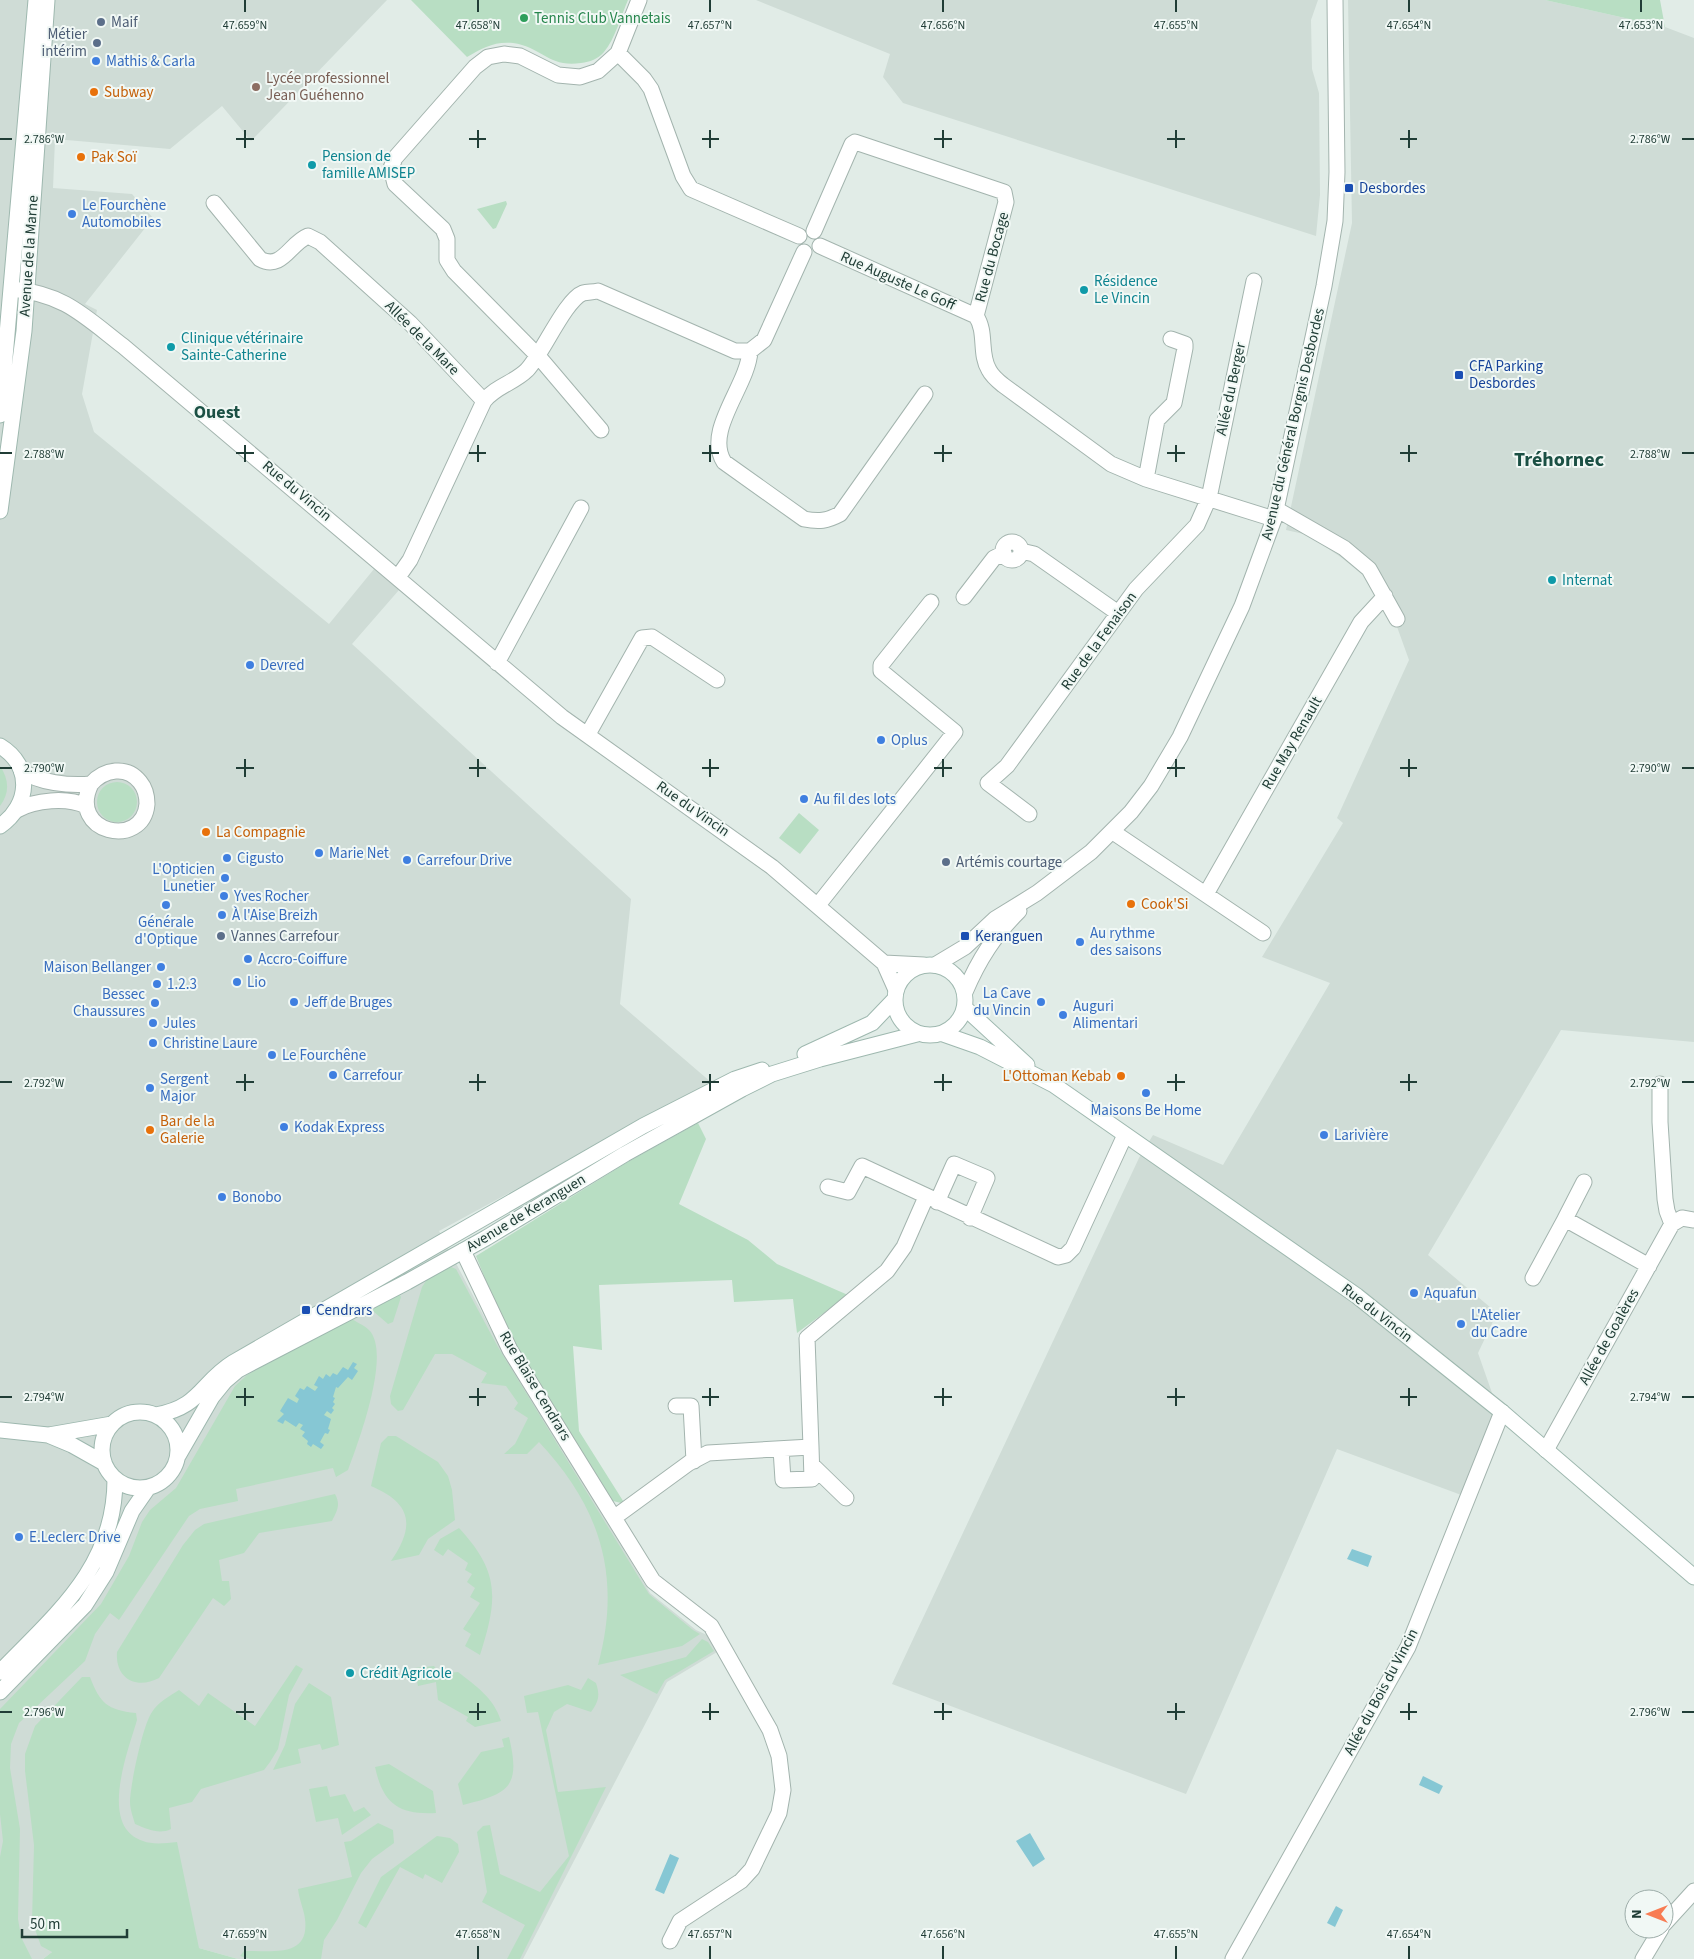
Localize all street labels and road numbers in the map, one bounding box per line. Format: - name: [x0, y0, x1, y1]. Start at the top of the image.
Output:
- street label: Avenue de la Marne: [14, 195, 44, 317]
- street label: Rue du Bocage: [970, 210, 1014, 304]
- street label: Rue Auguste Le Goff: [837, 246, 960, 316]
- street label: Allée de la Mare: [380, 296, 464, 380]
- street label: Avenue du Général Borgnis Desbordes: [1256, 306, 1330, 542]
- street label: Allée du Berger: [1211, 340, 1251, 437]
- street label: Rue du Vincin: [258, 456, 336, 526]
- street label: Rue de la Fenaison: [1056, 587, 1142, 695]
- street label: Rue May Renault: [1257, 693, 1327, 793]
- street label: Rue du Vincin: [652, 776, 734, 842]
- street label: Avenue de Keranguen: [462, 1169, 590, 1257]
- street label: Rue du Vincin: [1337, 1279, 1417, 1347]
- street label: Allée de Goalères: [1574, 1285, 1644, 1389]
- street label: Rue Blaise Cendrars: [494, 1327, 576, 1445]
- street label: Allée du Bois du Vincin: [1339, 1625, 1423, 1759]

